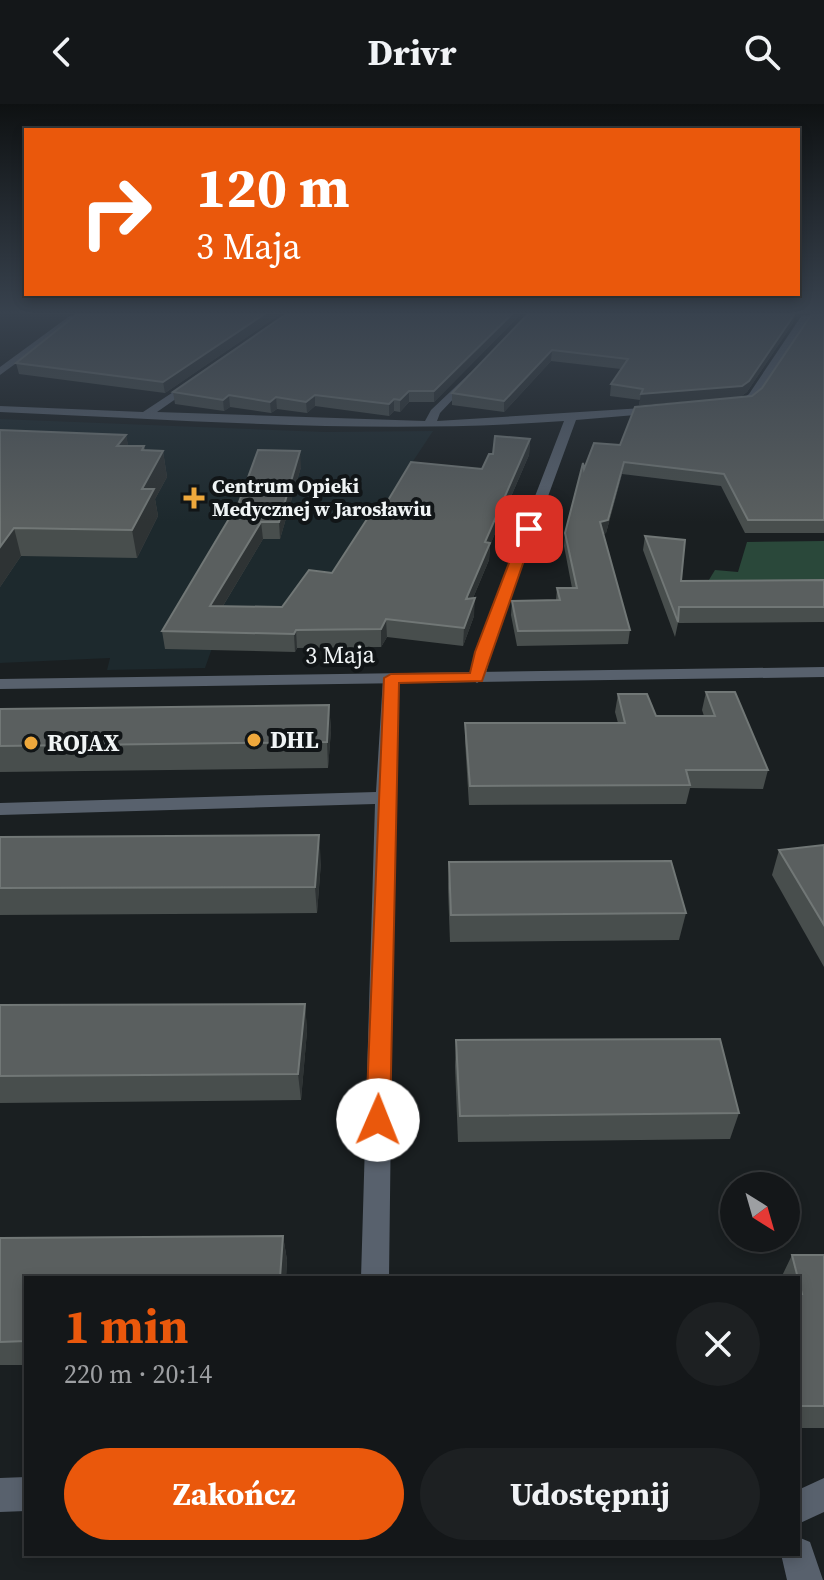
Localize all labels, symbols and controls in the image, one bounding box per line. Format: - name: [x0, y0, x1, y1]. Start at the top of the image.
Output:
- text: Drivr: [368, 28, 456, 77]
- icon: back: [40, 30, 84, 74]
- icon: search: [740, 30, 784, 74]
- text: 120 m: [196, 149, 350, 226]
- icon: right: [64, 160, 168, 264]
- text: 3 Maja: [196, 222, 301, 271]
- place label: Centrum Opieki Medycznej w Jarosławiu: [212, 472, 432, 523]
- marker: Centrum Opieki Medycznej w Jarosławiu: [183, 487, 205, 509]
- pin: [495, 495, 563, 563]
- icon: arrive: [507, 507, 551, 551]
- street label: 3 Maja: [305, 637, 376, 672]
- place label: DHL: [270, 723, 319, 756]
- place label: ROJAX: [47, 726, 120, 759]
- marker: DHL: [245, 731, 263, 749]
- marker: ROJAX: [22, 734, 40, 752]
- position arrow: [336, 1078, 420, 1162]
- north arrow: [720, 1172, 800, 1252]
- map controls: [720, 1172, 800, 1252]
- text: 1 min: [64, 1293, 189, 1359]
- button: close: [676, 1302, 760, 1386]
- text: 220 m · 20:14: [64, 1356, 212, 1392]
- button: Zakończ: [64, 1448, 404, 1540]
- button: Udostępnij: [420, 1448, 760, 1540]

